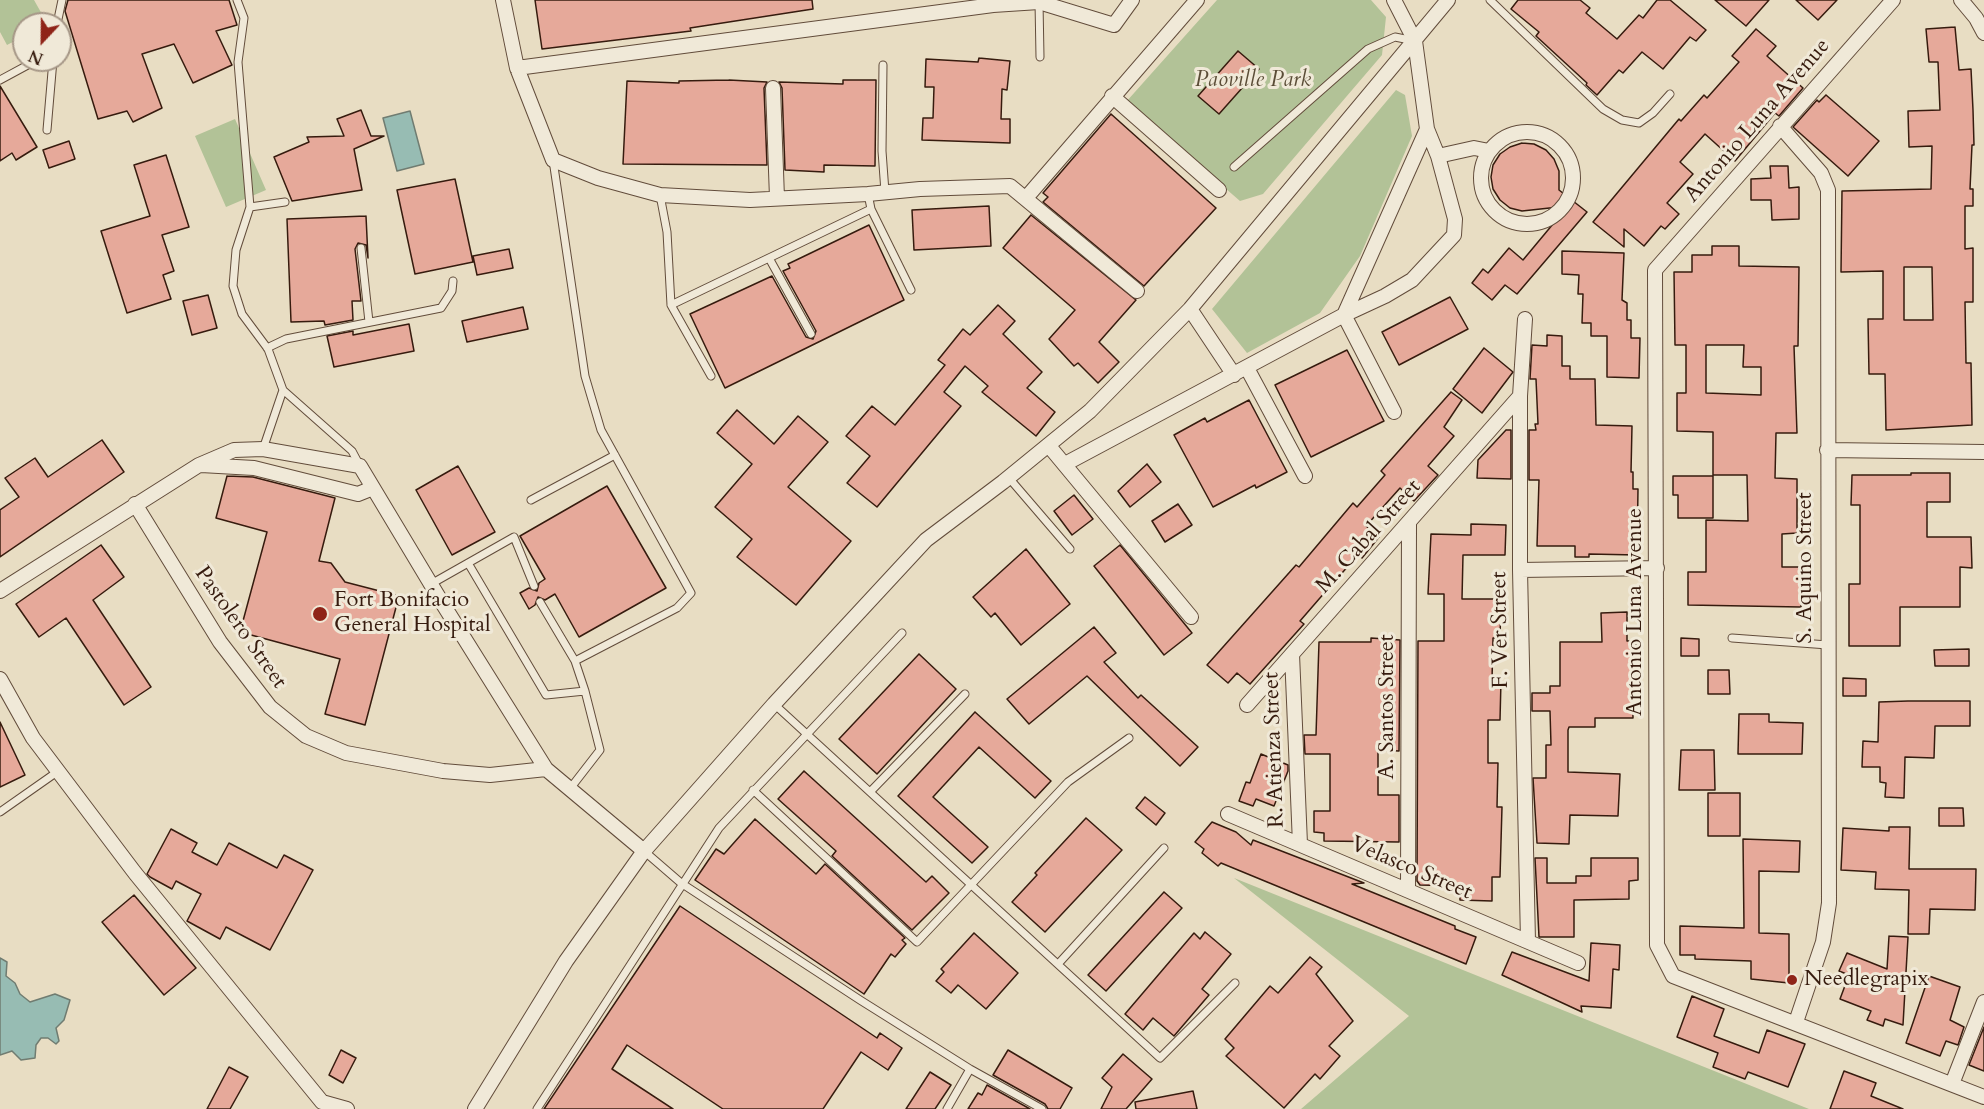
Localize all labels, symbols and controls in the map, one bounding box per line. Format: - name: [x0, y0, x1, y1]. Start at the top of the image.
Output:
- north arrow: [12, 12, 72, 72]
- street label: Antonio Luna Avenue: [1680, 34, 1836, 208]
- text: N: [25, 44, 47, 70]
- park label: Paoville Park: [1195, 68, 1311, 94]
- street label: M. Cabal Street: [1311, 475, 1427, 599]
- street label: S. Aquino Street: [1793, 492, 1819, 644]
- street label: Antonio Luna Avenue: [1623, 508, 1649, 716]
- street label: Pastolero Street: [188, 562, 292, 694]
- street label: F. Ver Street: [1487, 571, 1515, 689]
- place label: Fort Bonifacio General Hospital: [334, 588, 491, 640]
- marker: Fort Bonifacio General Hospital: [311, 605, 329, 623]
- street label: A. Santos Street: [1375, 634, 1401, 780]
- street label: R. Atienza Street: [1259, 671, 1291, 829]
- street label: Velasco Street: [1346, 832, 1476, 906]
- place label: Needlegrapix: [1804, 967, 1929, 993]
- marker: Needlegrapix: [1785, 973, 1799, 987]

